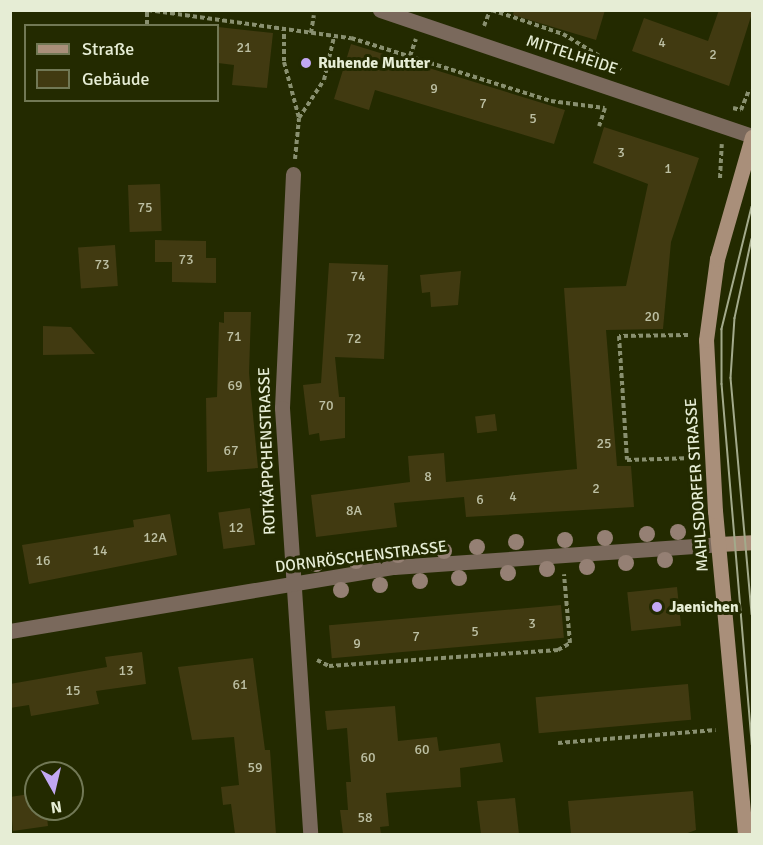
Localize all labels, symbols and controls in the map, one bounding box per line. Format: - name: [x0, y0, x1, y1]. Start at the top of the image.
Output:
- legend: [24, 24, 219, 102]
- street label: MITTELHEIDE: [524, 31, 620, 79]
- house number: 4: [658, 35, 666, 51]
- text: Straße: [82, 38, 134, 60]
- house number: 21: [236, 40, 252, 56]
- house number: 2: [709, 47, 717, 63]
- place label: Ruhende Mutter: [318, 53, 430, 73]
- marker: Ruhende Mutter: [299, 56, 313, 70]
- text: Gebäude: [82, 68, 150, 90]
- house number: 9: [430, 81, 438, 97]
- house number: 7: [479, 96, 487, 112]
- house number: 5: [529, 111, 537, 127]
- house number: 3: [617, 145, 625, 161]
- house number: 1: [664, 161, 672, 177]
- house number: 75: [137, 200, 153, 216]
- house number: 73: [178, 252, 194, 268]
- house number: 73: [94, 257, 110, 273]
- house number: 74: [350, 269, 366, 285]
- house number: 20: [644, 309, 660, 325]
- house number: 71: [226, 329, 242, 345]
- house number: 72: [346, 331, 362, 347]
- street label: ROTKÄPPCHENSTRASSE: [254, 367, 280, 535]
- house number: 69: [227, 378, 243, 394]
- street label: MAHLSDORFER STRASSE: [681, 397, 713, 573]
- house number: 70: [318, 398, 334, 414]
- house number: 25: [596, 436, 612, 452]
- house number: 67: [223, 443, 239, 459]
- house number: 8: [424, 469, 432, 485]
- house number: 2: [592, 481, 600, 497]
- house number: 4: [509, 489, 517, 505]
- house number: 6: [476, 492, 484, 508]
- house number: 8A: [346, 503, 362, 519]
- house number: 12: [228, 520, 244, 536]
- house number: 12A: [143, 530, 167, 546]
- street label: DORNRÖSCHENSTRASSE: [274, 537, 448, 577]
- house number: 14: [92, 543, 108, 559]
- house number: 16: [35, 553, 51, 569]
- place label: Jaenichen: [669, 597, 739, 617]
- marker: Jaenichen: [650, 600, 664, 614]
- house number: 3: [528, 616, 536, 632]
- house number: 5: [471, 624, 479, 640]
- house number: 7: [412, 629, 420, 645]
- house number: 9: [353, 636, 361, 652]
- house number: 13: [118, 663, 134, 679]
- house number: 61: [232, 677, 248, 693]
- house number: 15: [65, 683, 81, 699]
- house number: 60: [414, 742, 430, 758]
- house number: 60: [360, 750, 376, 766]
- house number: 59: [247, 760, 263, 776]
- north arrow: [24, 761, 84, 821]
- text: N: [49, 796, 63, 818]
- house number: 58: [357, 810, 373, 826]

